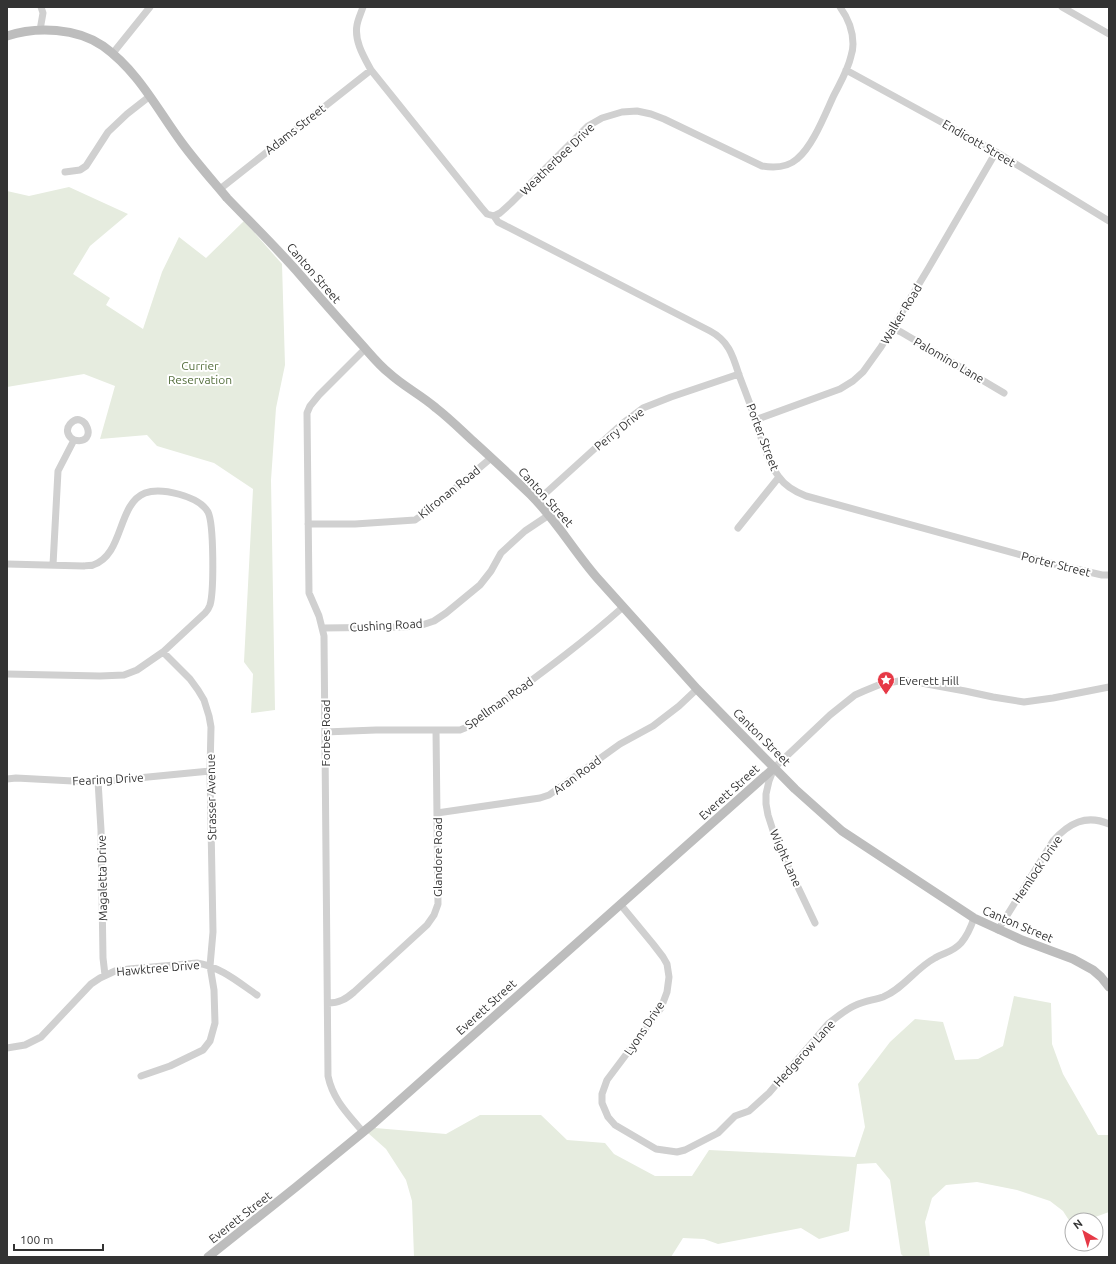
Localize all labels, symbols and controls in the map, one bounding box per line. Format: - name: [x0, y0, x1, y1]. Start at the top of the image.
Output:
- street label: Adams Street: [262, 101, 328, 157]
- street label: Endicott Street: [940, 117, 1018, 169]
- street label: Weatherbee Drive: [517, 120, 597, 198]
- street label: Canton Street: [284, 240, 344, 306]
- street label: Walker Road: [878, 282, 924, 346]
- street label: Palomino Lane: [912, 335, 986, 385]
- park label: Currier Reservation: [168, 359, 232, 386]
- street label: Porter Street: [744, 402, 782, 473]
- street label: Perry Drive: [592, 405, 646, 453]
- street label: Kilronan Road: [416, 463, 482, 521]
- street label: Canton Street: [516, 465, 576, 529]
- street label: Porter Street: [1020, 549, 1092, 579]
- street label: Cushing Road: [349, 617, 423, 633]
- place icon: Everett Hill: [876, 670, 896, 695]
- place label: Everett Hill: [899, 674, 959, 687]
- street label: Spellman Road: [462, 675, 536, 731]
- street label: Forbes Road: [319, 699, 332, 767]
- street label: Canton Street: [731, 706, 793, 768]
- street label: Aran Road: [551, 753, 603, 797]
- street label: Strasser Avenue: [204, 754, 218, 840]
- street label: Everett Street: [696, 762, 762, 822]
- street label: Fearing Drive: [72, 771, 144, 787]
- street label: Glandore Road: [431, 817, 444, 897]
- street label: Wight Lane: [768, 827, 804, 889]
- street label: Hemlock Drive: [1010, 833, 1064, 905]
- street label: Magaletta Drive: [95, 835, 109, 921]
- street label: Canton Street: [981, 903, 1055, 945]
- street label: Hawktree Drive: [116, 958, 200, 978]
- street label: Everett Street: [453, 977, 519, 1037]
- street label: Lyons Drive: [621, 999, 667, 1057]
- street label: Hedgerow Lane: [771, 1017, 837, 1089]
- street label: Everett Street: [206, 1188, 274, 1245]
- north arrow: [1064, 1212, 1104, 1252]
- text: N: [1071, 1217, 1085, 1231]
- scale bar: [14, 1226, 103, 1252]
- text: 100 m: [20, 1233, 53, 1246]

